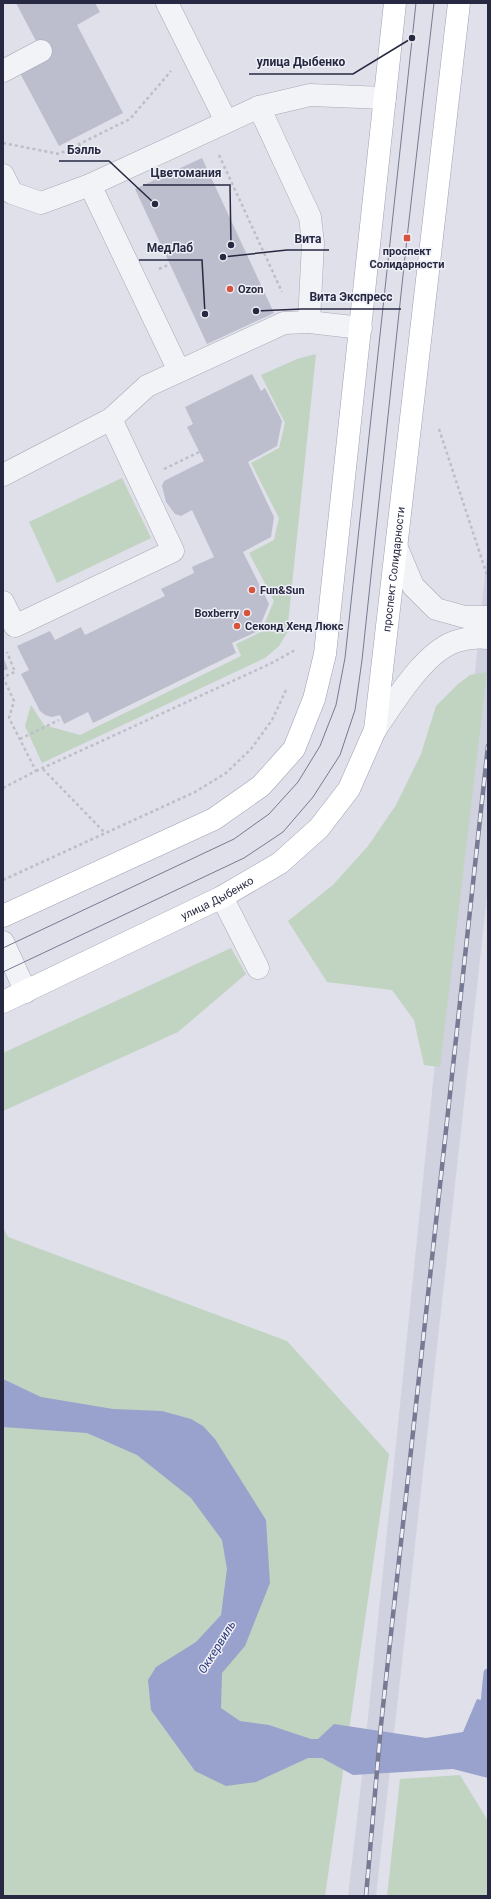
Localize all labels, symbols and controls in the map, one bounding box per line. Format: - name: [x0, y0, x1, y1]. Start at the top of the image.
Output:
- callout: улица Дыбенко: [249, 50, 353, 74]
- text: улица Дыбенко: [257, 55, 345, 69]
- callout: Бэлль: [59, 137, 109, 161]
- text: Бэлль: [67, 143, 101, 157]
- callout: Цветомания: [143, 161, 230, 185]
- text: Цветомания: [151, 166, 221, 180]
- callout: Вита: [287, 226, 329, 250]
- text: Вита: [295, 232, 322, 246]
- marker: проспект Солидарности: [402, 233, 412, 243]
- callout: МедЛаб: [139, 236, 202, 260]
- text: МедЛаб: [147, 241, 193, 255]
- place label: проспект Солидарности: [370, 245, 444, 271]
- place label: Ozon: [238, 283, 263, 296]
- marker: Ozon: [225, 284, 235, 294]
- callout: Вита Экспресс: [302, 285, 401, 309]
- text: Вита Экспресс: [309, 290, 393, 304]
- street label: проспект Солидарности: [380, 506, 408, 632]
- place label: Fun&Sun: [260, 584, 305, 597]
- marker: Fun&Sun: [247, 585, 257, 595]
- place label: Boxberry: [194, 607, 239, 620]
- marker: Boxberry: [242, 608, 252, 618]
- place label: Секонд Хенд Люкс: [245, 620, 344, 633]
- marker: Секонд Хенд Люкс: [232, 621, 242, 631]
- street label: улица Дыбенко: [179, 874, 256, 923]
- water label: Оккервиль: [195, 1618, 239, 1676]

